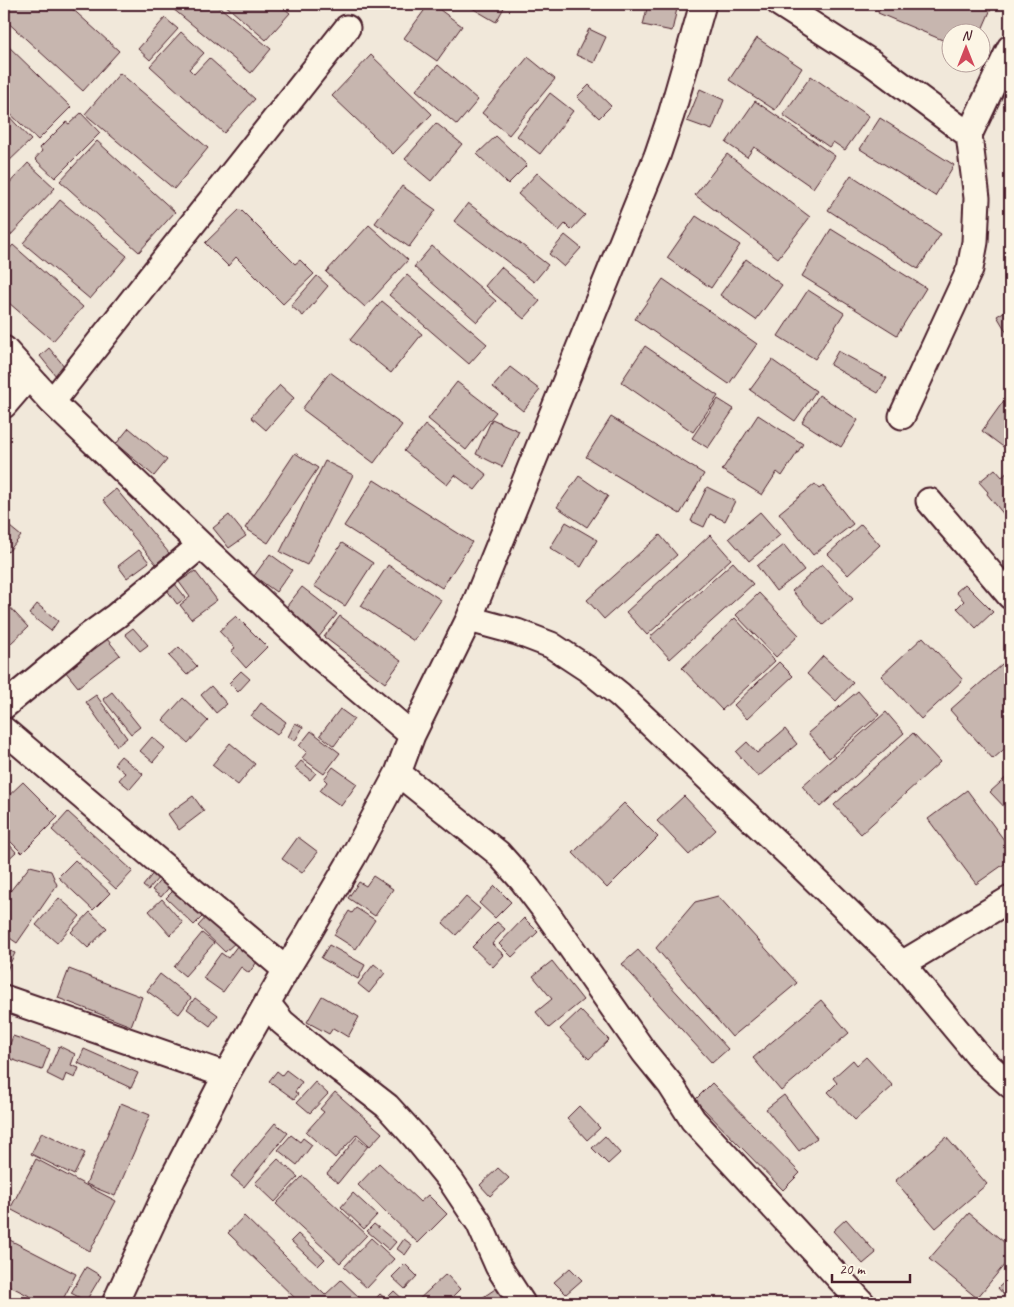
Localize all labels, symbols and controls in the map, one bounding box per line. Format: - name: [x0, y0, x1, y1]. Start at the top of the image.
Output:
- north arrow: [942, 22, 992, 72]
- text: N: [962, 27, 973, 44]
- scale bar: [832, 1252, 909, 1284]
- text: 20 m: [839, 1260, 866, 1279]

